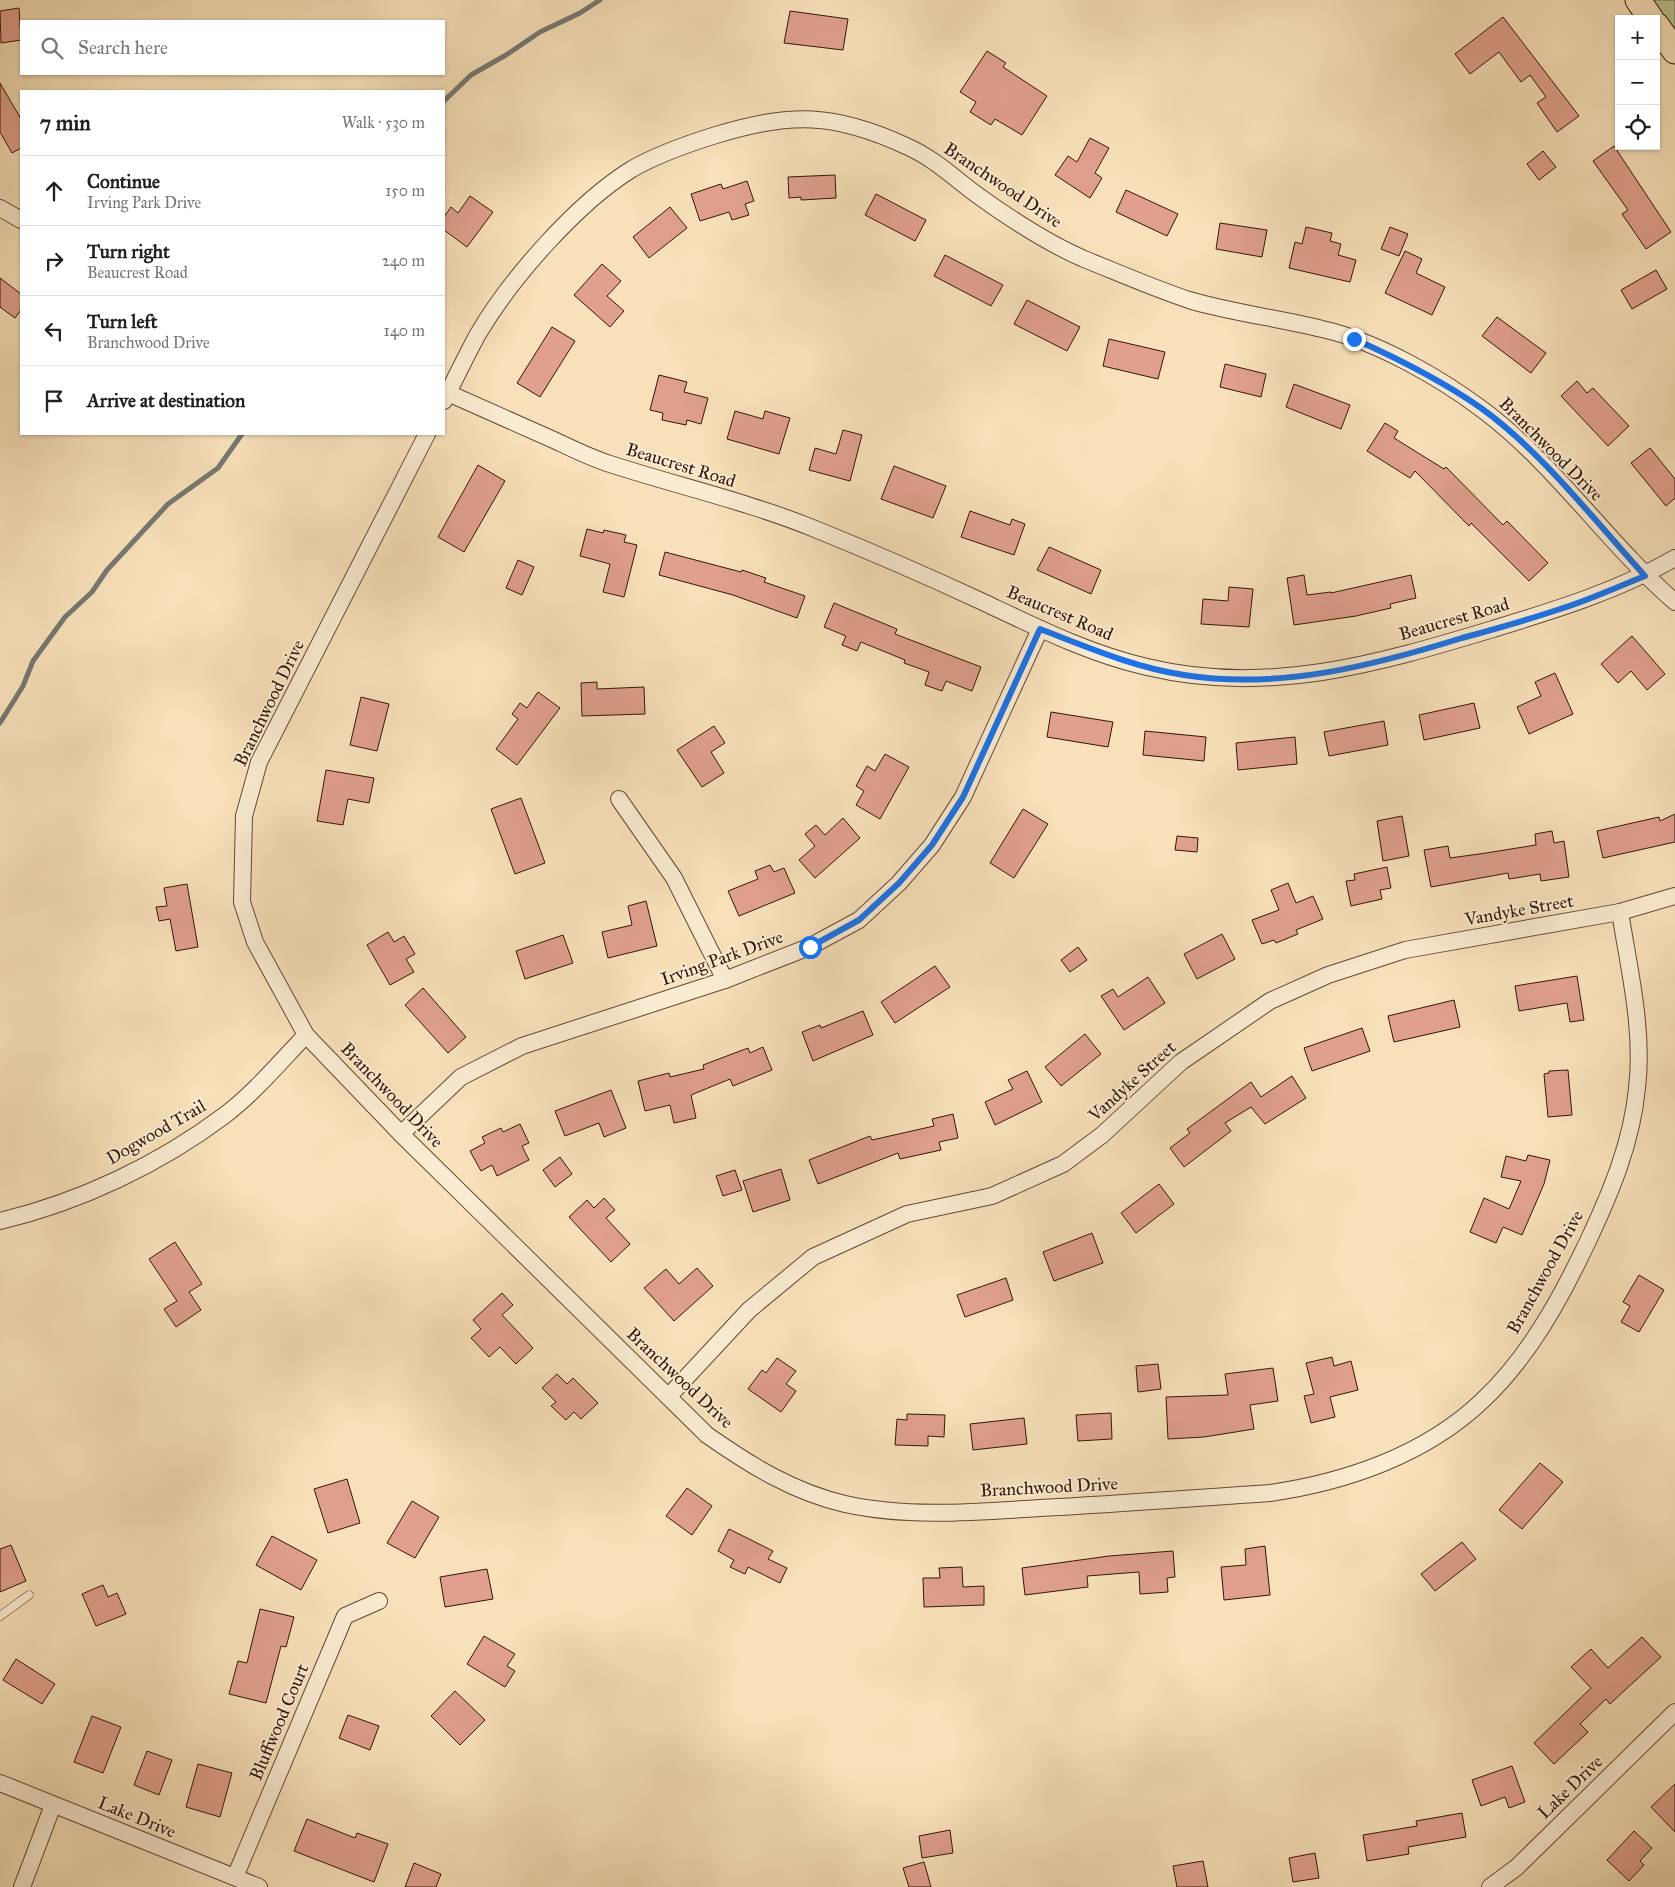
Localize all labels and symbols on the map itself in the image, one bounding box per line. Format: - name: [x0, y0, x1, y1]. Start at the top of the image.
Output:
- street label: Branchwood Drive: [940, 137, 1066, 233]
- route end: [1343, 328, 1366, 351]
- street label: Branchwood Drive: [1494, 392, 1608, 506]
- street label: Beaucrest Road: [624, 438, 738, 492]
- street label: Beaucrest Road: [1003, 581, 1117, 645]
- street label: Beaucrest Road: [1396, 593, 1512, 645]
- street label: Branchwood Drive: [229, 636, 309, 770]
- street label: Vandyke Street: [1462, 890, 1576, 931]
- street label: Irving Park Drive: [658, 926, 786, 991]
- route start: [799, 936, 822, 959]
- street label: Vandyke Street: [1083, 1036, 1181, 1127]
- street label: Branchwood Drive: [336, 1038, 448, 1152]
- street label: Dogwood Trail: [102, 1095, 210, 1170]
- street label: Branchwood Drive: [1502, 1206, 1588, 1338]
- street label: Branchwood Drive: [622, 1323, 738, 1433]
- street label: Branchwood Drive: [980, 1472, 1118, 1502]
- street label: Bluffwood Court: [245, 1660, 314, 1783]
- street label: Lake Drive: [1533, 1751, 1607, 1823]
- street label: Lake Drive: [95, 1791, 179, 1843]

